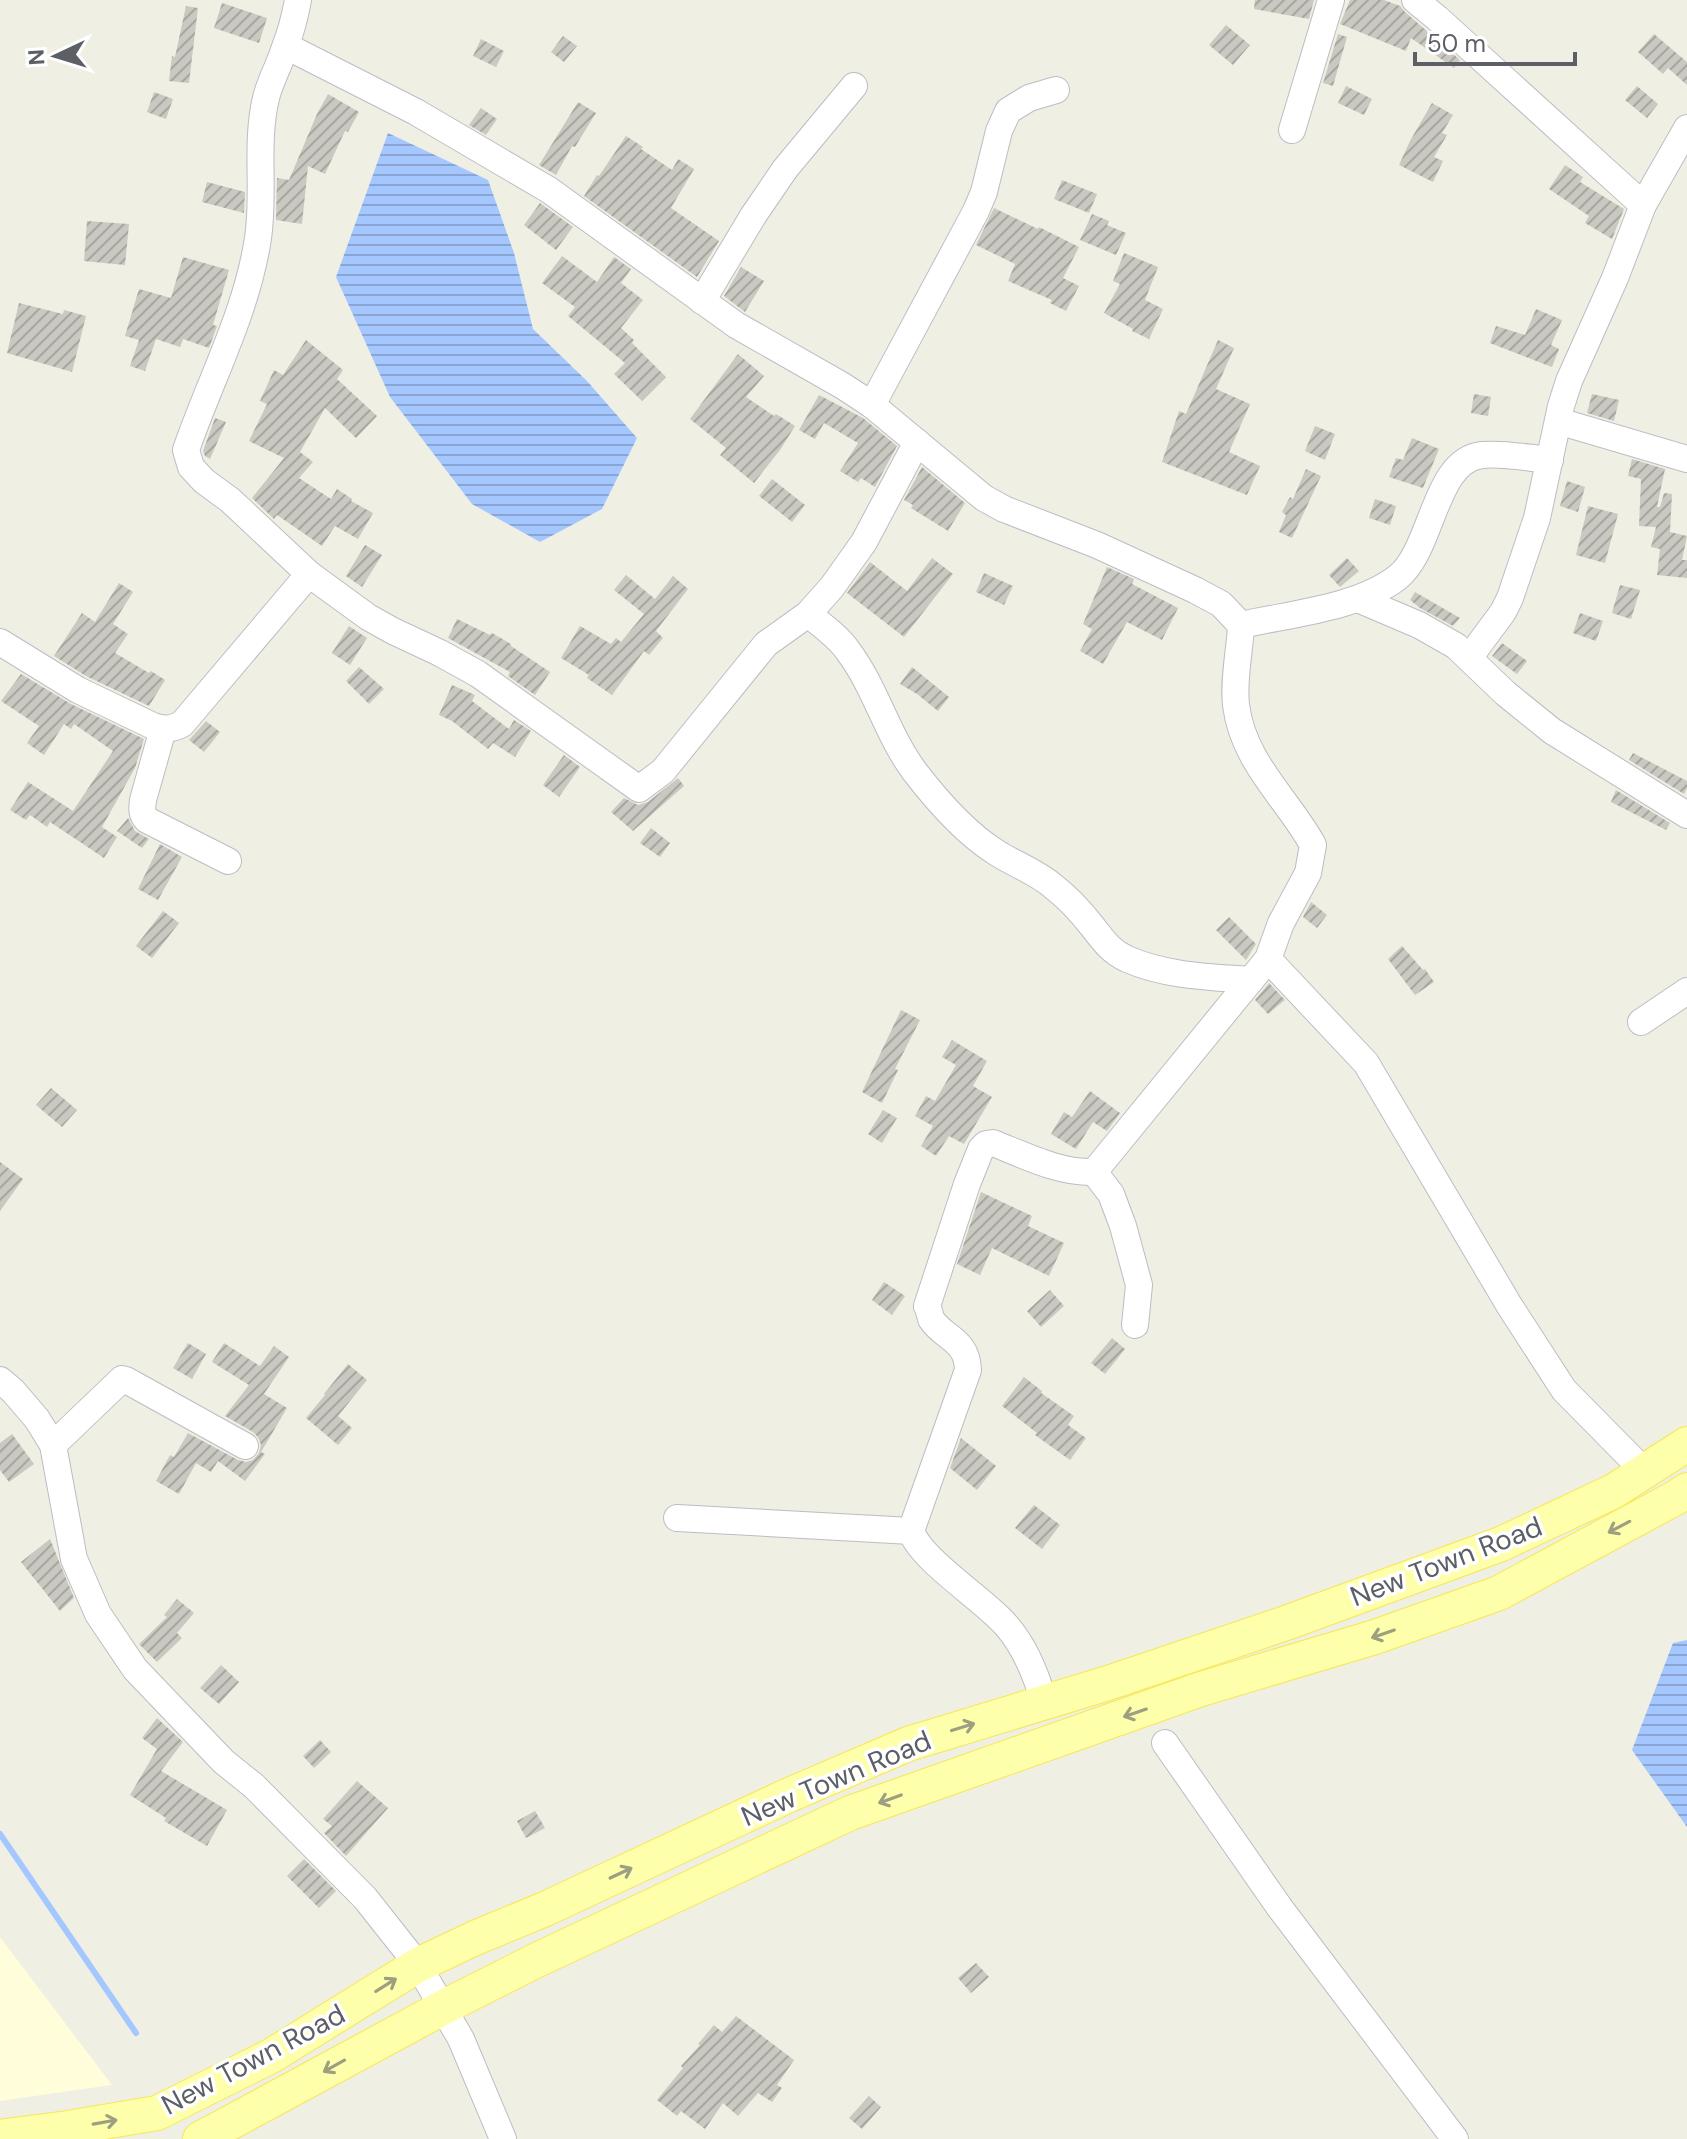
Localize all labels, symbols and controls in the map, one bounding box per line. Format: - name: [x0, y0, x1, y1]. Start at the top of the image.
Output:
- north arrow: [16, 16, 96, 96]
- scale bar: [1415, 16, 1575, 66]
- text: 50 m: [1427, 28, 1486, 59]
- text: N: [22, 48, 52, 66]
- street label: New Town Road: [1345, 1508, 1547, 1615]
- one-way arrow: [1607, 1520, 1631, 1536]
- one-way arrow: [1371, 1628, 1395, 1642]
- one-way arrow: [1123, 1707, 1148, 1722]
- one-way arrow: [950, 1719, 975, 1734]
- street label: New Town Road: [736, 1722, 937, 1835]
- one-way arrow: [877, 1792, 902, 1807]
- one-way arrow: [608, 1865, 633, 1880]
- one-way arrow: [374, 1976, 397, 1992]
- street label: New Town Road: [155, 1995, 351, 2123]
- one-way arrow: [323, 2058, 346, 2074]
- one-way arrow: [92, 2114, 117, 2129]

